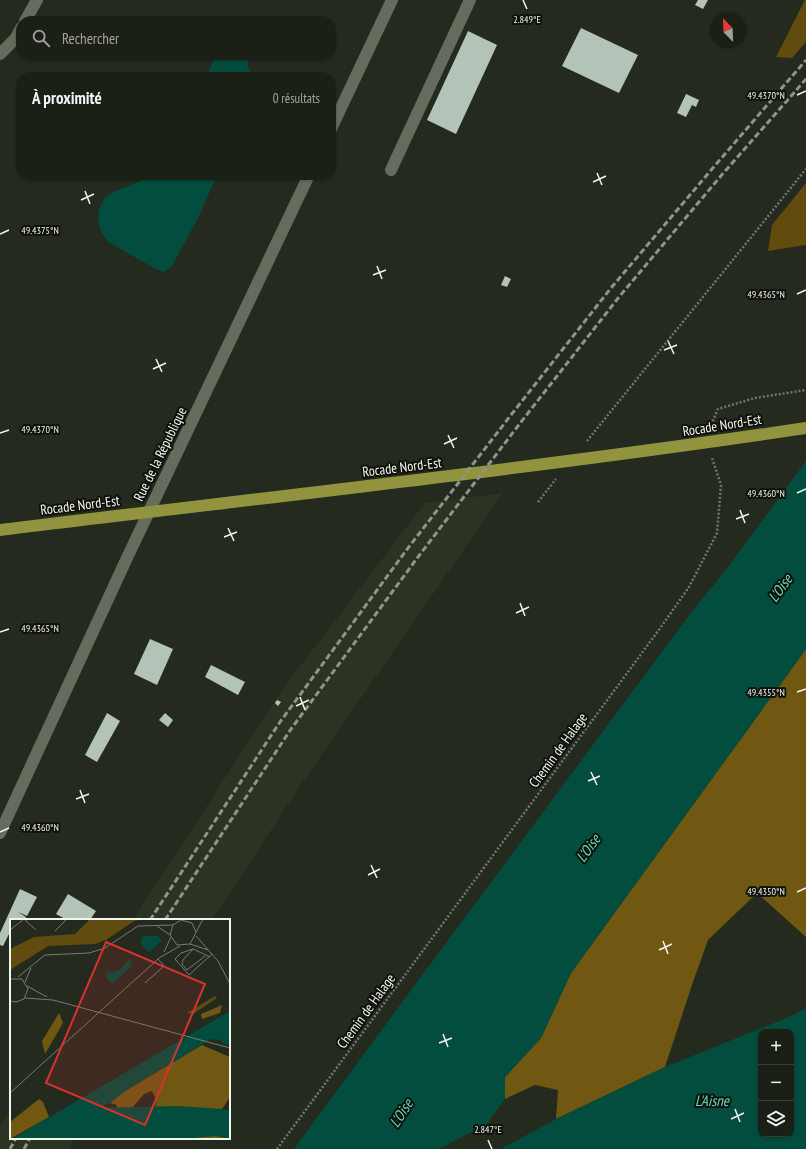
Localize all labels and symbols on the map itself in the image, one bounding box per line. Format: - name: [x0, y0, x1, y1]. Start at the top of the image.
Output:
- north arrow: [710, 12, 746, 48]
- text: 2.849°E: [513, 13, 541, 26]
- text: 49.4370°N: [747, 89, 785, 102]
- text: 49.4375°N: [21, 224, 59, 237]
- text: 49.4365°N: [747, 288, 785, 301]
- street label: Rue de la République: [129, 404, 191, 504]
- street label: Rocade Nord-Est: [681, 410, 763, 440]
- text: 49.4370°N: [21, 423, 59, 436]
- street label: Rocade Nord-Est: [361, 453, 443, 481]
- text: 49.4360°N: [747, 487, 785, 500]
- street label: Rocade Nord-Est: [39, 491, 121, 519]
- water label: L'Oise: [764, 570, 797, 606]
- text: 49.4365°N: [21, 622, 59, 635]
- text: 49.4355°N: [747, 686, 785, 699]
- street label: Chemin de Halage: [525, 709, 591, 791]
- text: 49.4360°N: [21, 821, 59, 834]
- water label: L'Oise: [572, 830, 605, 866]
- text: 49.4350°N: [747, 885, 785, 898]
- inset map: [10, 919, 230, 1139]
- street label: Chemin de Halage: [333, 970, 399, 1052]
- water label: L'Aisne: [695, 1091, 730, 1110]
- water label: L'Oise: [385, 1095, 417, 1131]
- text: 2.847°E: [474, 1123, 502, 1136]

